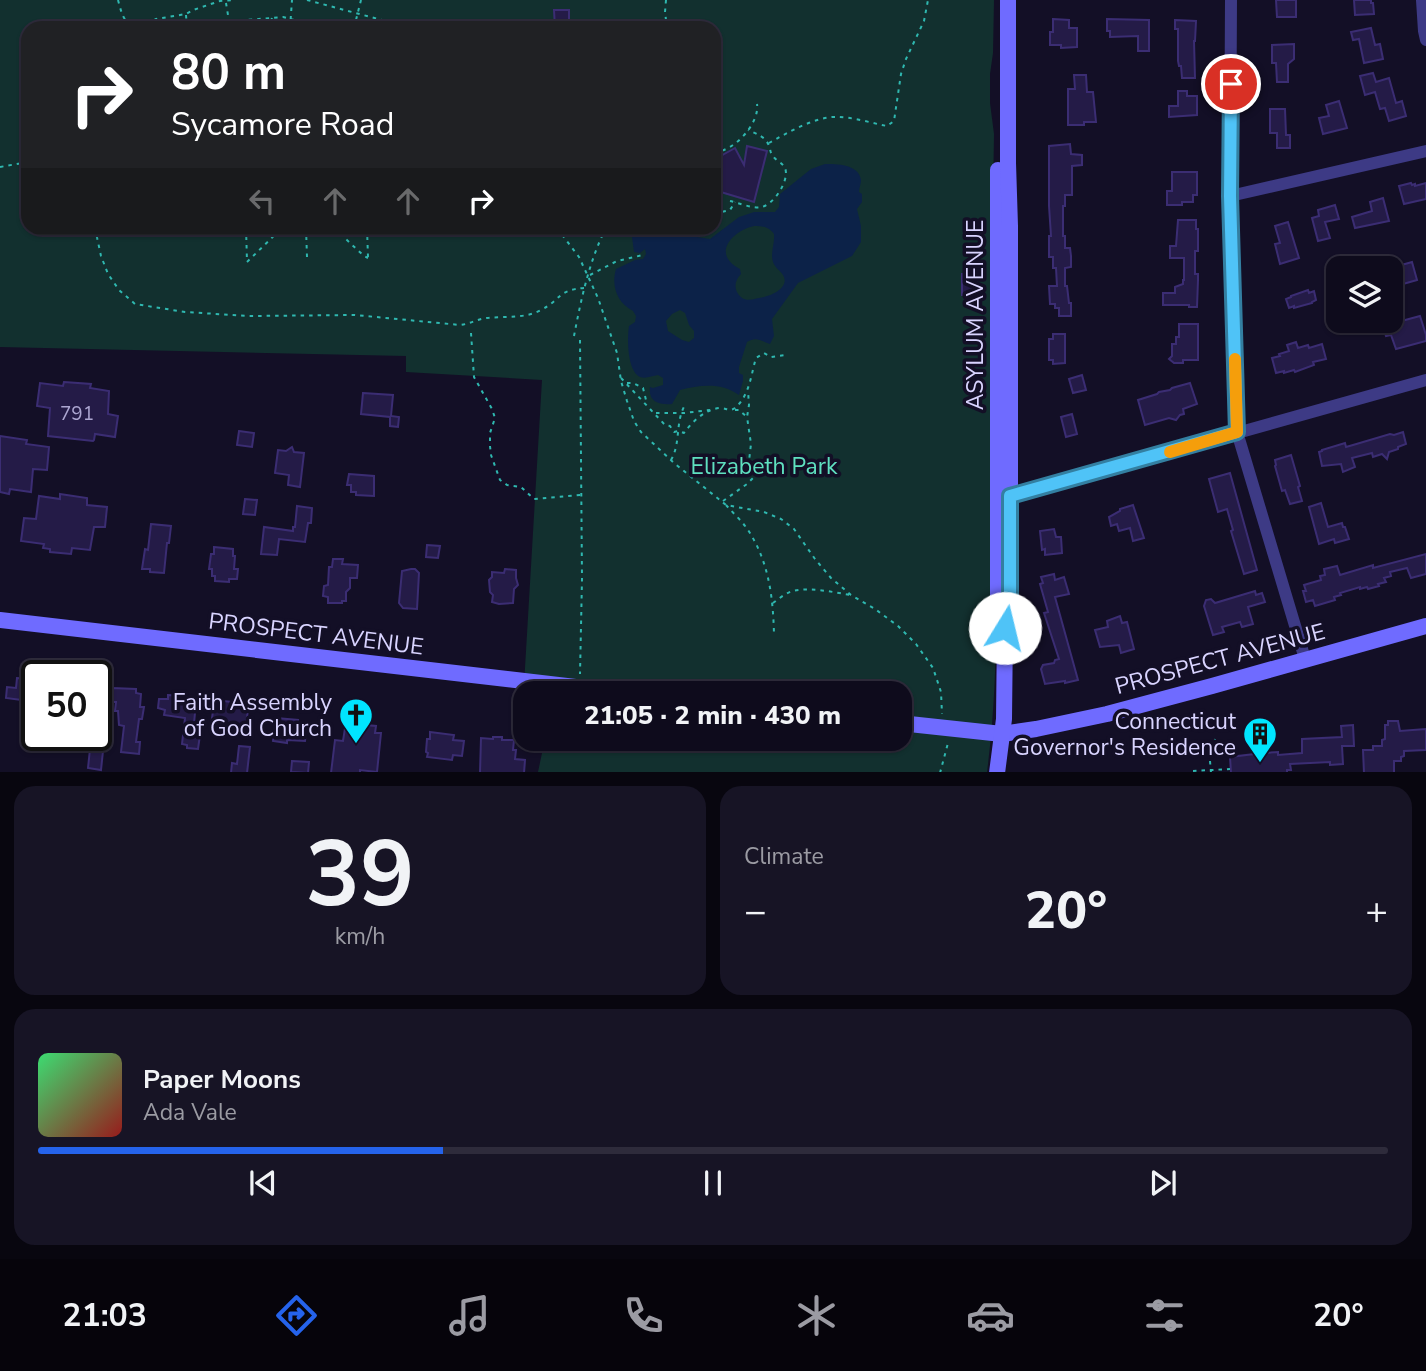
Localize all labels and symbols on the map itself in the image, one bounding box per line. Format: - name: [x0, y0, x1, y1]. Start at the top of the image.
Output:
- pin: [1201, 54, 1261, 114]
- street label: ASYLUM AVENUE: [960, 220, 991, 410]
- house number: 791: [60, 401, 94, 427]
- park label: Elizabeth Park: [691, 451, 838, 482]
- position arrow: [968, 591, 1042, 665]
- street label: PROSPECT AVENUE: [207, 605, 425, 663]
- street label: PROSPECT AVENUE: [1111, 616, 1329, 702]
- speed limit sign: 50: [21, 660, 112, 751]
- place label: Faith Assembly of God Church: [173, 687, 332, 744]
- church icon: Faith Assembly of God Church: [337, 696, 375, 745]
- place label: Connecticut Governor's Residence: [1013, 706, 1237, 763]
- building icon: Connecticut Governor's Residence: [1241, 715, 1279, 764]

